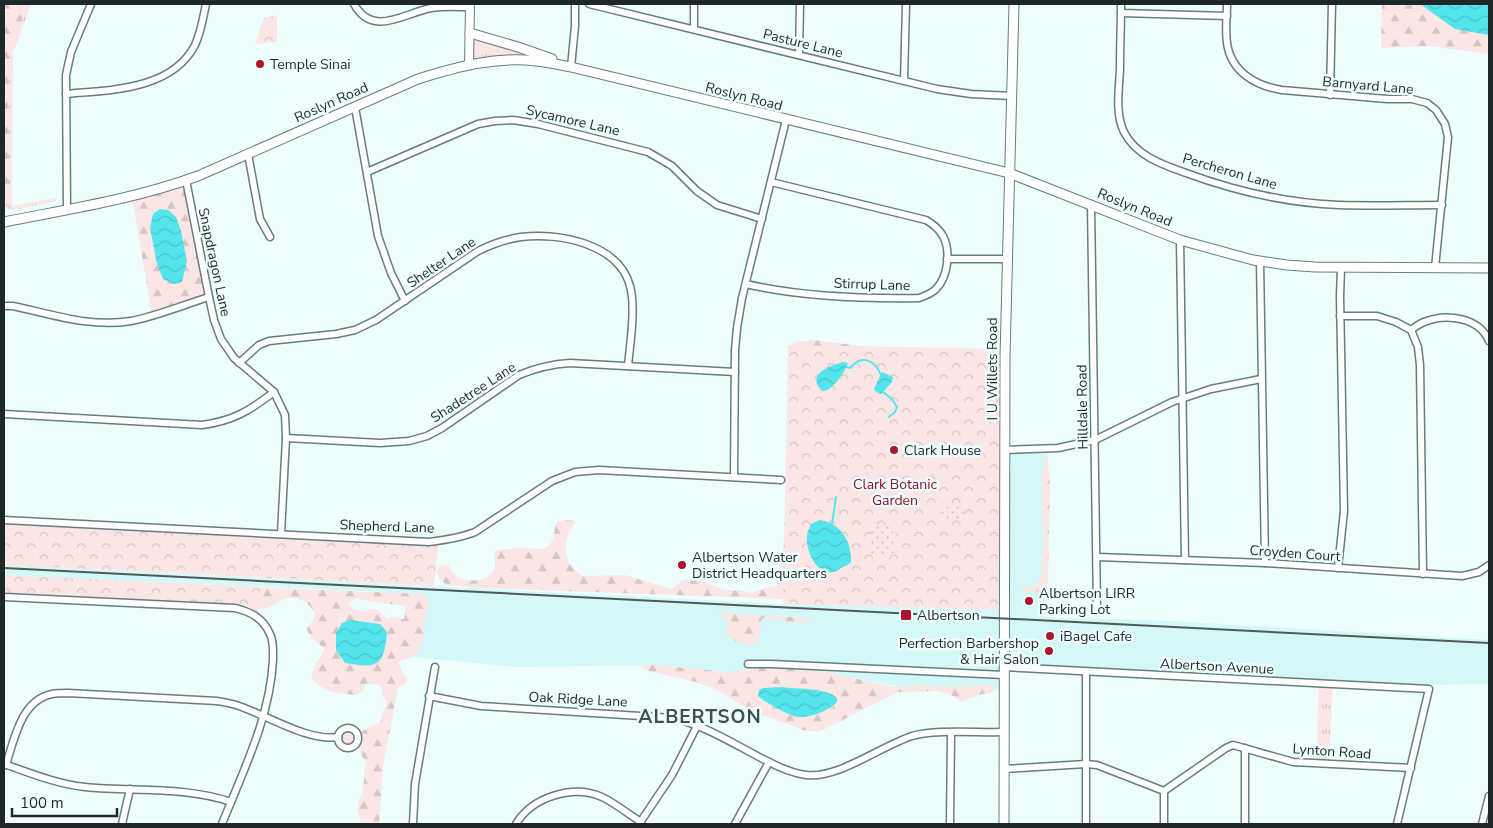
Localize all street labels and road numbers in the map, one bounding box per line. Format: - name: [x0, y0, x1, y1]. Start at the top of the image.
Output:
- street label: Pasture Lane: [761, 24, 845, 63]
- street label: Barnyard Lane: [1322, 72, 1414, 99]
- street label: Roslyn Road: [291, 78, 371, 127]
- street label: Roslyn Road: [703, 78, 785, 115]
- street label: Sycamore Lane: [524, 100, 622, 140]
- street label: Percheron Lane: [1180, 149, 1279, 194]
- street label: Roslyn Road: [1095, 184, 1175, 231]
- street label: Snapdragon Lane: [194, 206, 235, 318]
- street label: Shelter Lane: [403, 232, 479, 292]
- street label: Stirrup Lane: [833, 274, 911, 295]
- street label: I U Willets Road: [983, 317, 1002, 421]
- street label: Shadetree Lane: [427, 358, 520, 427]
- street label: Hilldale Road: [1072, 364, 1093, 450]
- street label: Shepherd Lane: [339, 515, 435, 538]
- street label: Croyden Court: [1249, 541, 1341, 566]
- street label: Albertson Avenue: [1160, 654, 1274, 679]
- street label: Oak Ridge Lane: [528, 687, 628, 712]
- street label: Lynton Road: [1292, 739, 1372, 764]

